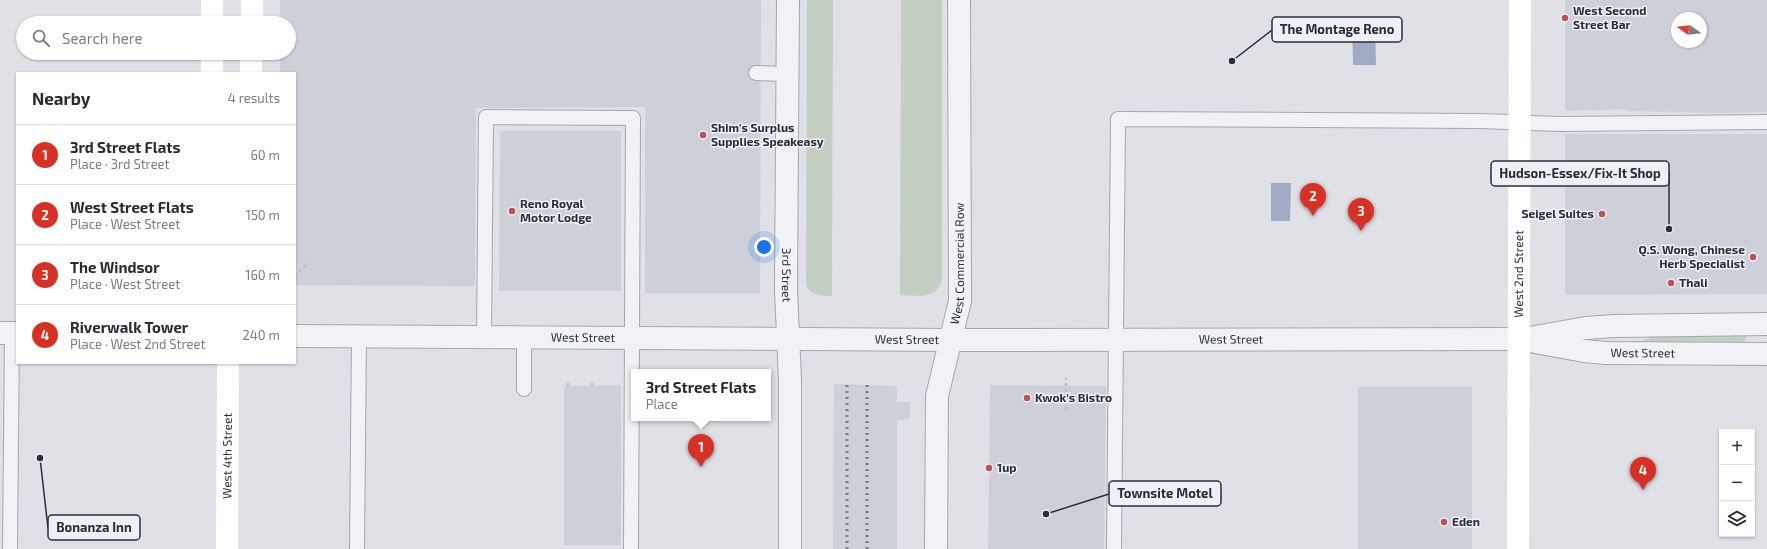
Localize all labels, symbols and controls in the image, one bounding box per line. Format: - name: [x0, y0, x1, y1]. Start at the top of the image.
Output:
- place label: West Second Street Bar: [1573, 3, 1646, 31]
- north arrow: [1671, 12, 1707, 48]
- marker: West Second Street Bar: [1560, 13, 1570, 23]
- search box: [16, 16, 296, 60]
- callout: The Montage Reno: [1272, 17, 1402, 42]
- text: The Montage Reno: [1280, 21, 1395, 37]
- icon: search: [30, 27, 52, 49]
- text: Search here: [62, 29, 143, 47]
- text: Nearby: [32, 88, 90, 108]
- text: 4 results: [228, 90, 280, 106]
- place label: Shim's Surplus Supplies Speakeasy: [711, 120, 824, 149]
- marker: Shim's Surplus Supplies Speakeasy: [698, 130, 708, 140]
- text: 3rd Street Flats: [70, 138, 180, 156]
- text: 1: [42, 147, 48, 163]
- text: 60 m: [250, 147, 280, 163]
- text: Place · 3rd Street: [70, 156, 170, 172]
- callout: Hudson-Essex/Fix-It Shop: [1491, 161, 1669, 186]
- text: Hudson-Essex/Fix-It Shop: [1499, 165, 1661, 181]
- pin: 2: [1300, 183, 1326, 216]
- place label: Reno Royal Motor Lodge: [520, 196, 592, 224]
- text: West Street Flats: [70, 198, 194, 216]
- pin: 3: [1348, 198, 1374, 231]
- street label: West Commercial Row: [947, 202, 966, 326]
- marker: Reno Royal Motor Lodge: [507, 206, 517, 216]
- place label: Seigel Suites: [1521, 206, 1594, 220]
- text: 2: [41, 207, 49, 223]
- text: 150 m: [246, 207, 280, 223]
- marker: Seigel Suites: [1597, 209, 1607, 219]
- text: Place · West Street: [70, 216, 180, 232]
- street label: West 2nd Street: [1511, 230, 1525, 318]
- your location: [754, 237, 774, 257]
- place label: Q.S. Wong, Chinese Herb Specialist: [1638, 242, 1745, 270]
- street label: 3rd Street: [780, 248, 795, 303]
- marker: Q.S. Wong, Chinese Herb Specialist: [1748, 252, 1758, 262]
- text: The Windsor: [70, 258, 160, 276]
- text: 3: [41, 267, 49, 283]
- text: 160 m: [245, 267, 280, 283]
- place label: Thali: [1679, 275, 1708, 289]
- text: Place · West Street: [70, 276, 180, 292]
- marker: Thali: [1666, 278, 1676, 288]
- text: Riverwalk Tower: [70, 318, 188, 336]
- text: 4: [41, 327, 49, 343]
- text: 240 m: [243, 327, 280, 343]
- street label: West Street: [551, 330, 616, 344]
- street label: West Street: [1199, 331, 1264, 346]
- street label: West Street: [875, 332, 940, 346]
- text: Place · West 2nd Street: [70, 336, 205, 352]
- street label: West Street: [1611, 345, 1675, 359]
- popup: [631, 369, 771, 421]
- text: 3rd Street Flats: [646, 378, 756, 396]
- place label: Kwok's Bistro: [1035, 390, 1112, 404]
- marker: Kwok's Bistro: [1022, 393, 1032, 403]
- text: Place: [646, 396, 678, 412]
- street label: West 4th Street: [219, 413, 234, 499]
- map controls: [1719, 429, 1755, 537]
- button: +: [1719, 429, 1755, 465]
- pin: 1: [688, 434, 714, 467]
- pin: 4: [1630, 457, 1656, 490]
- place label: 1up: [997, 460, 1017, 474]
- marker: 1up: [984, 463, 994, 473]
- button: −: [1719, 465, 1755, 501]
- callout: Townsite Motel: [1109, 481, 1221, 506]
- text: Townsite Motel: [1117, 485, 1213, 501]
- button: layers: [1719, 501, 1755, 537]
- place label: Eden: [1452, 514, 1480, 528]
- callout: Bonanza Inn: [48, 515, 140, 540]
- marker: Eden: [1439, 517, 1449, 527]
- text: Bonanza Inn: [56, 519, 132, 535]

